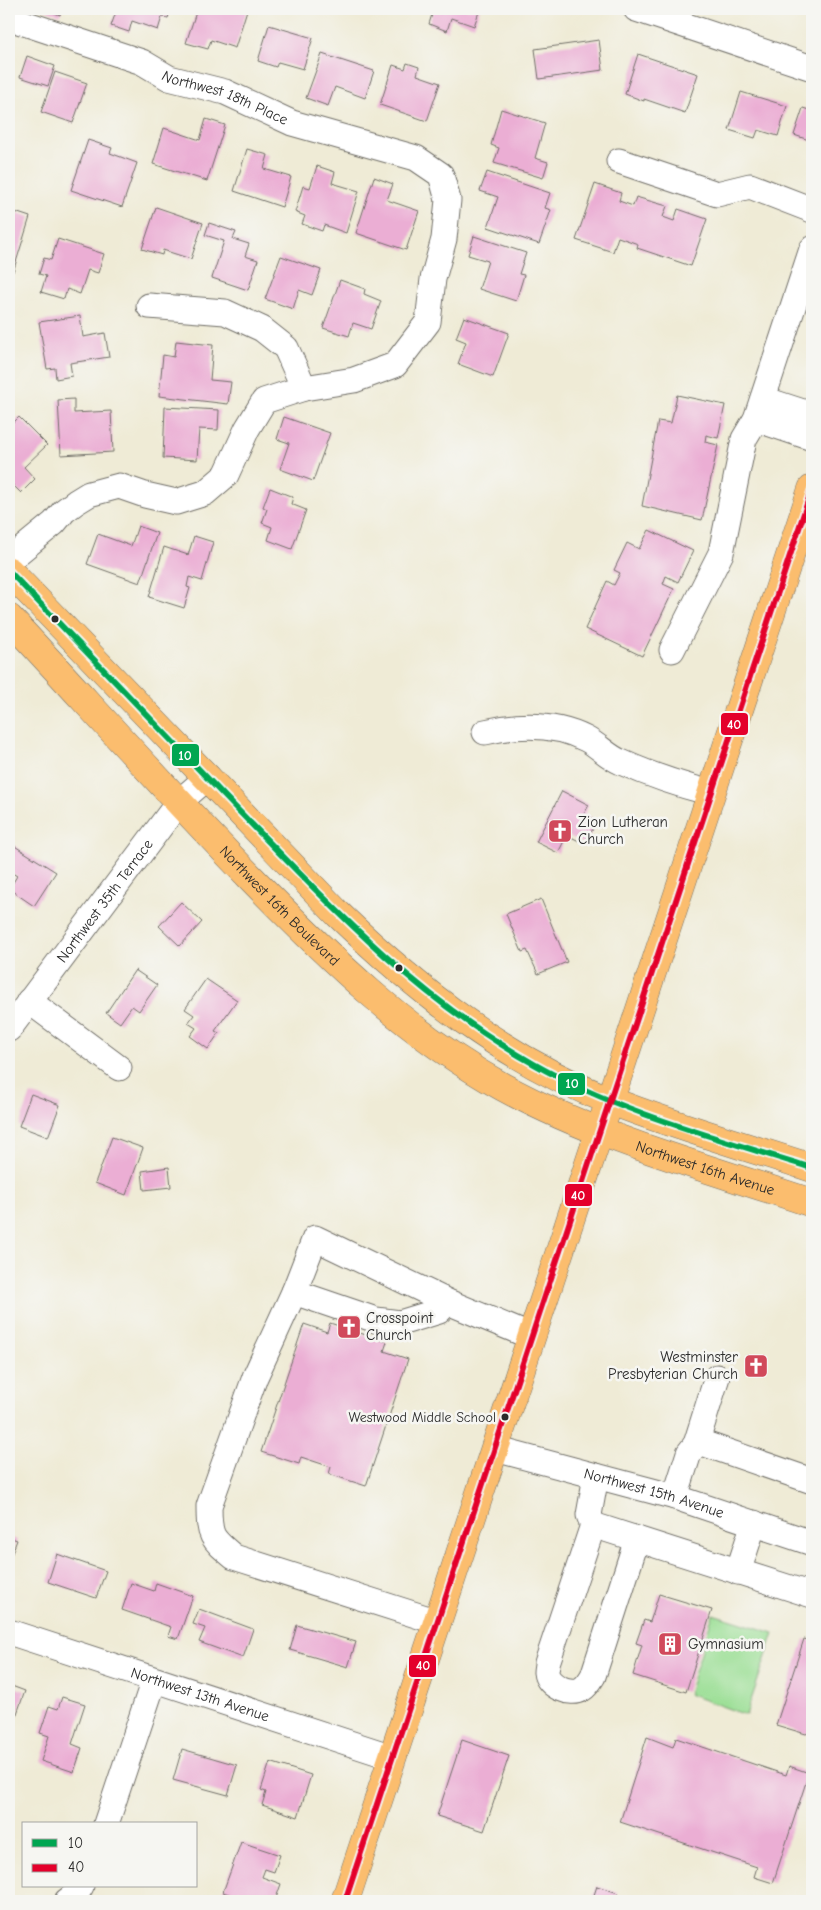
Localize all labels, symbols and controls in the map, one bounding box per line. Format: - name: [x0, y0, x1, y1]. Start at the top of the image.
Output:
- street label: Northwest 18th Place: [158, 67, 291, 129]
- unlabelled marker: [50, 614, 60, 624]
- line badge: 40: [720, 712, 749, 736]
- text: 40: [727, 716, 741, 733]
- line badge: 10: [171, 743, 200, 767]
- text: 10: [178, 747, 192, 764]
- place label: Zion Lutheran Church: [578, 813, 668, 848]
- church icon: Zion Lutheran Church: [547, 818, 573, 844]
- street label: Northwest 35th Terrace: [53, 835, 157, 966]
- street label: Northwest 16th Boulevard: [216, 842, 343, 969]
- unlabelled marker: [394, 963, 404, 973]
- line badge: 10: [557, 1072, 586, 1096]
- text: 10: [565, 1075, 579, 1092]
- street label: Northwest 16th Avenue: [633, 1137, 777, 1199]
- line badge: 40: [564, 1183, 593, 1207]
- text: 40: [571, 1187, 585, 1204]
- place label: Crosspoint Church: [366, 1309, 434, 1344]
- church icon: Crosspoint Church: [336, 1314, 362, 1340]
- place label: Westminster Presbyterian Church: [608, 1348, 738, 1383]
- church icon: Westminster Presbyterian Church: [743, 1353, 769, 1379]
- place label: Westwood Middle School: [349, 1409, 496, 1426]
- marker: Westwood Middle School: [500, 1412, 510, 1422]
- street label: Northwest 15th Avenue: [582, 1464, 727, 1522]
- building icon: Gymnasium: [657, 1631, 683, 1657]
- place label: Gymnasium: [688, 1635, 764, 1653]
- line badge: 40: [408, 1654, 437, 1678]
- text: 40: [416, 1657, 430, 1674]
- street label: Northwest 13th Avenue: [129, 1663, 272, 1725]
- legend: [22, 1822, 198, 1888]
- text: 10: [68, 1834, 83, 1852]
- text: 40: [68, 1858, 84, 1876]

